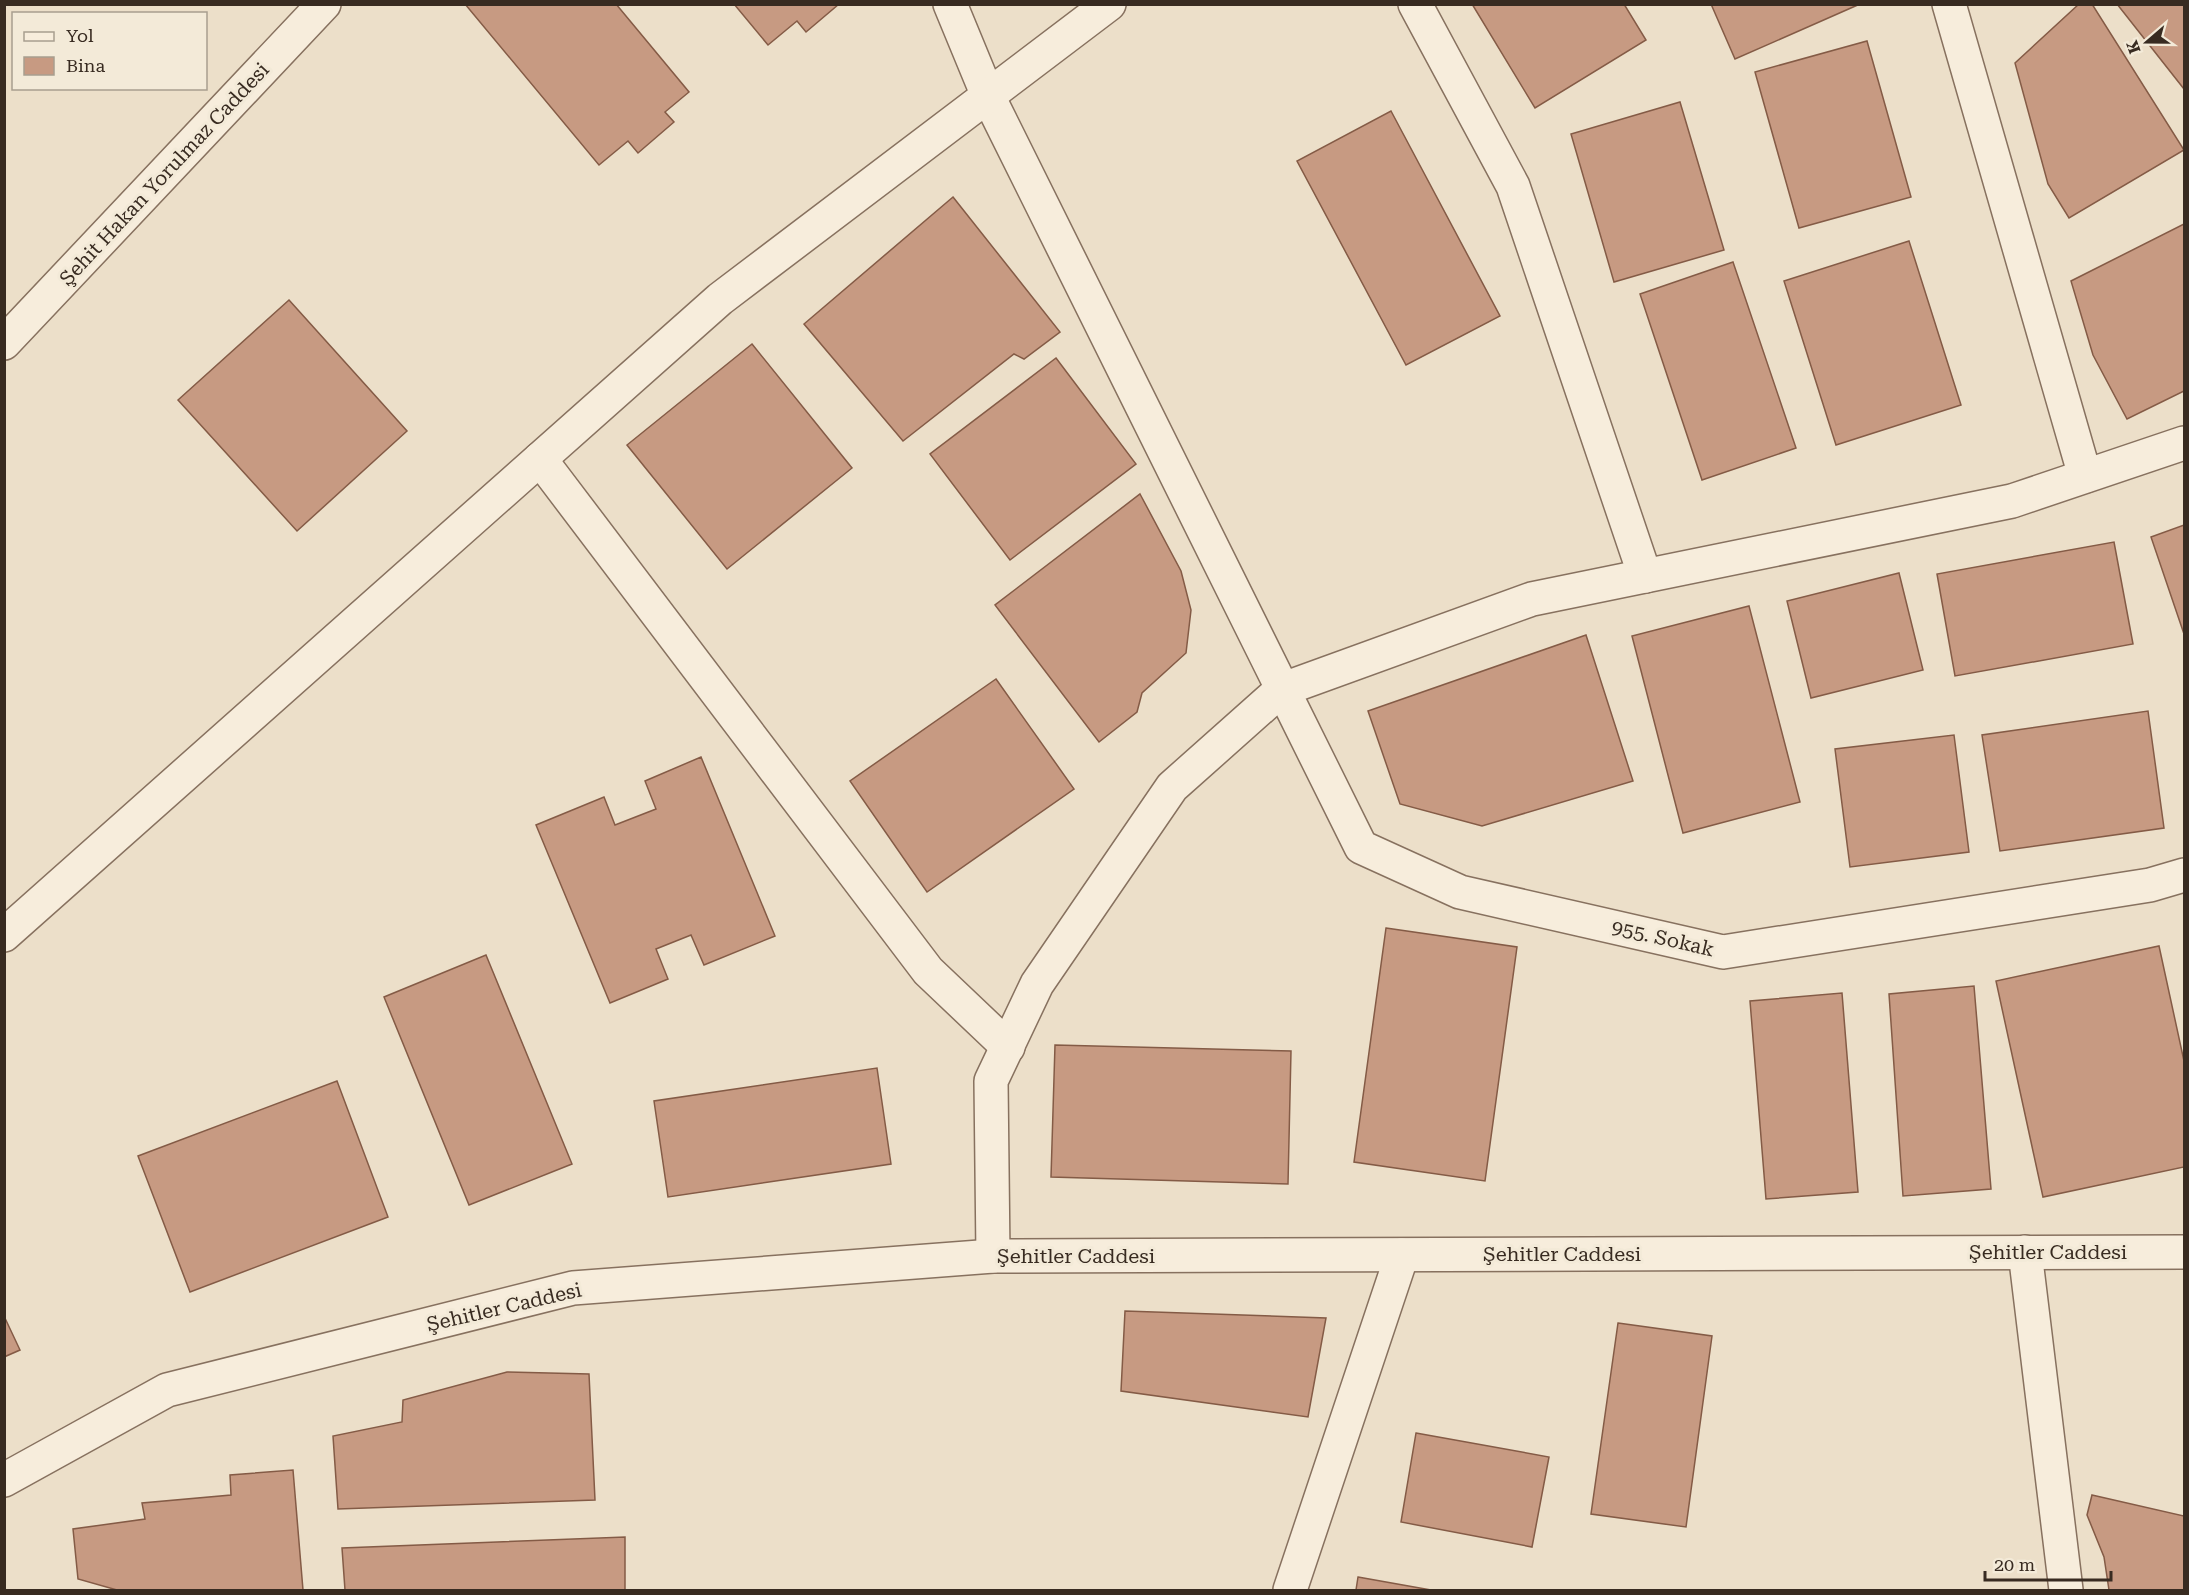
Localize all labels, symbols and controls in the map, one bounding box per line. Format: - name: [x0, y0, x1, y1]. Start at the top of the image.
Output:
- legend: [12, 12, 207, 90]
- north arrow: [2117, 12, 2177, 72]
- text: Yol: [66, 25, 94, 46]
- text: K: [2122, 37, 2144, 56]
- text: Bina: [66, 55, 105, 76]
- street label: Şehit Hakan Yorulmaz Caddesi: [54, 58, 274, 290]
- street label: 955. Sokak: [1609, 915, 1717, 961]
- street label: Şehitler Caddesi: [1969, 1240, 2127, 1264]
- street label: Şehitler Caddesi: [1483, 1242, 1641, 1266]
- street label: Şehitler Caddesi: [997, 1244, 1155, 1268]
- street label: Şehitler Caddesi: [424, 1278, 584, 1336]
- scale bar: [1985, 1544, 2111, 1582]
- text: 20 m: [1994, 1554, 2035, 1575]

